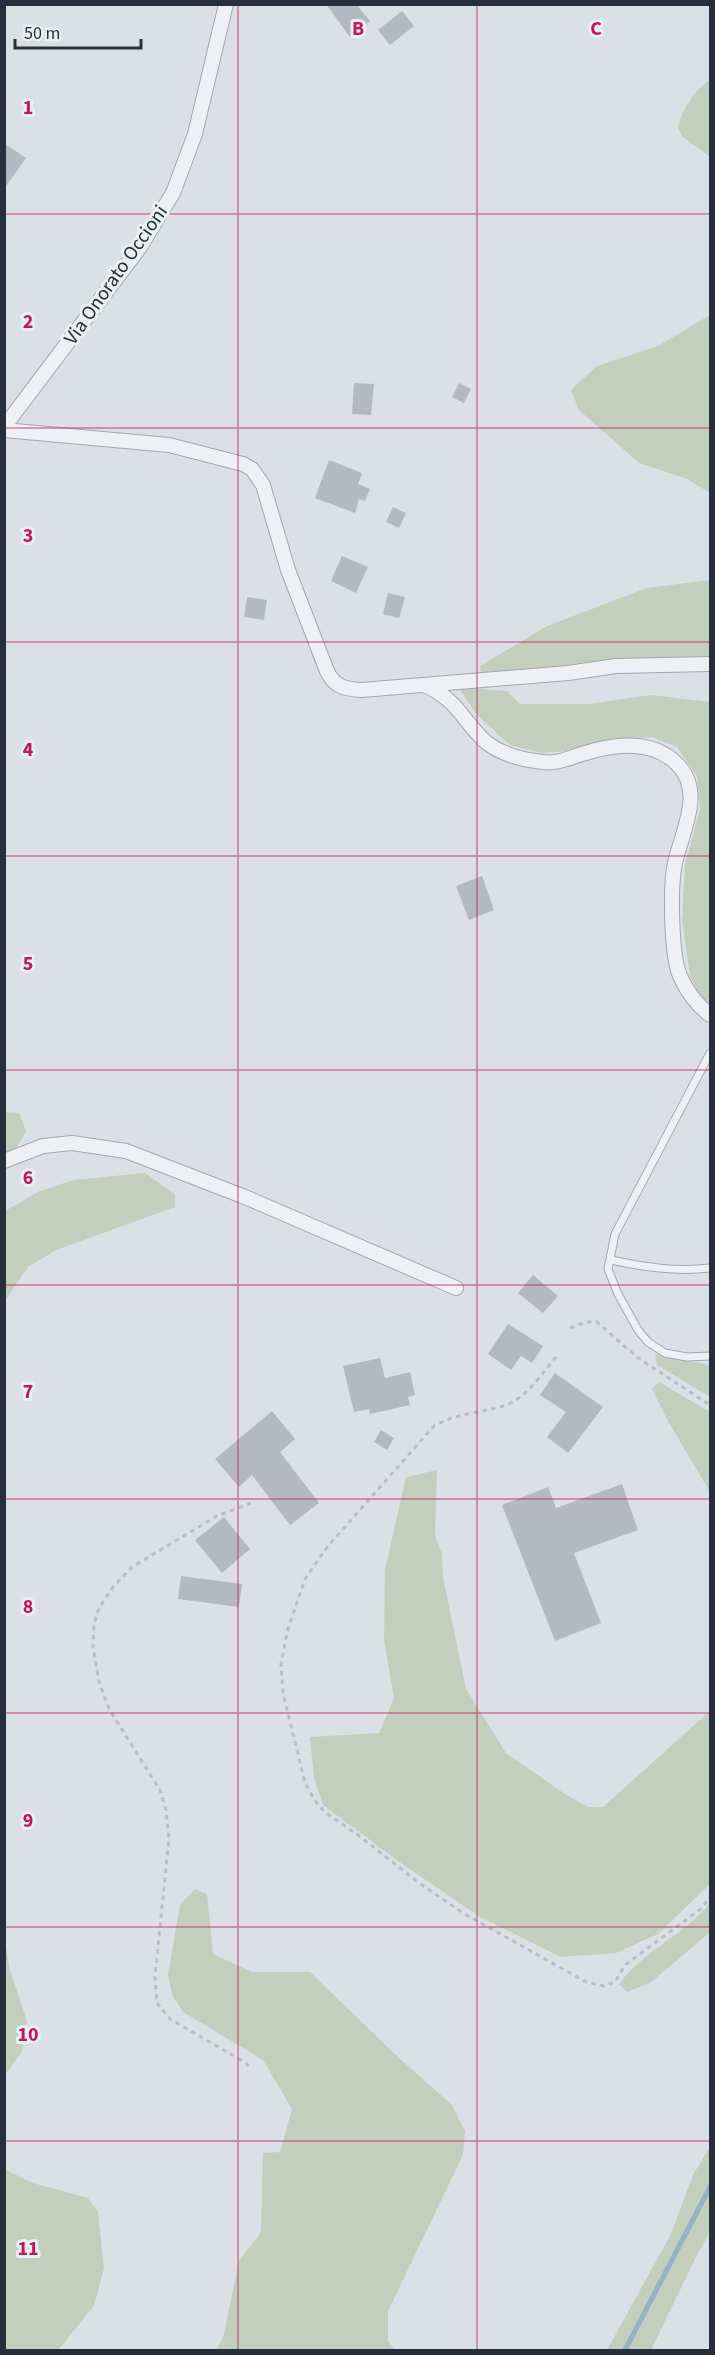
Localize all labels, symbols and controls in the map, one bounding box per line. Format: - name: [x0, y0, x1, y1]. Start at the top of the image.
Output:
- scale bar: [15, 12, 141, 50]
- text: B: [352, 15, 364, 43]
- text: C: [590, 15, 602, 43]
- text: 50 m: [24, 21, 60, 46]
- text: 1: [23, 94, 33, 122]
- street label: Via Onorato Occioni: [57, 200, 175, 350]
- text: 2: [23, 308, 33, 336]
- text: 3: [23, 522, 33, 550]
- text: 4: [23, 736, 34, 764]
- text: 5: [23, 950, 33, 978]
- text: 6: [23, 1164, 33, 1192]
- text: 7: [23, 1378, 33, 1406]
- text: 8: [23, 1593, 33, 1621]
- text: 9: [23, 1807, 33, 1835]
- text: 10: [17, 2021, 39, 2049]
- text: 11: [17, 2235, 39, 2263]

